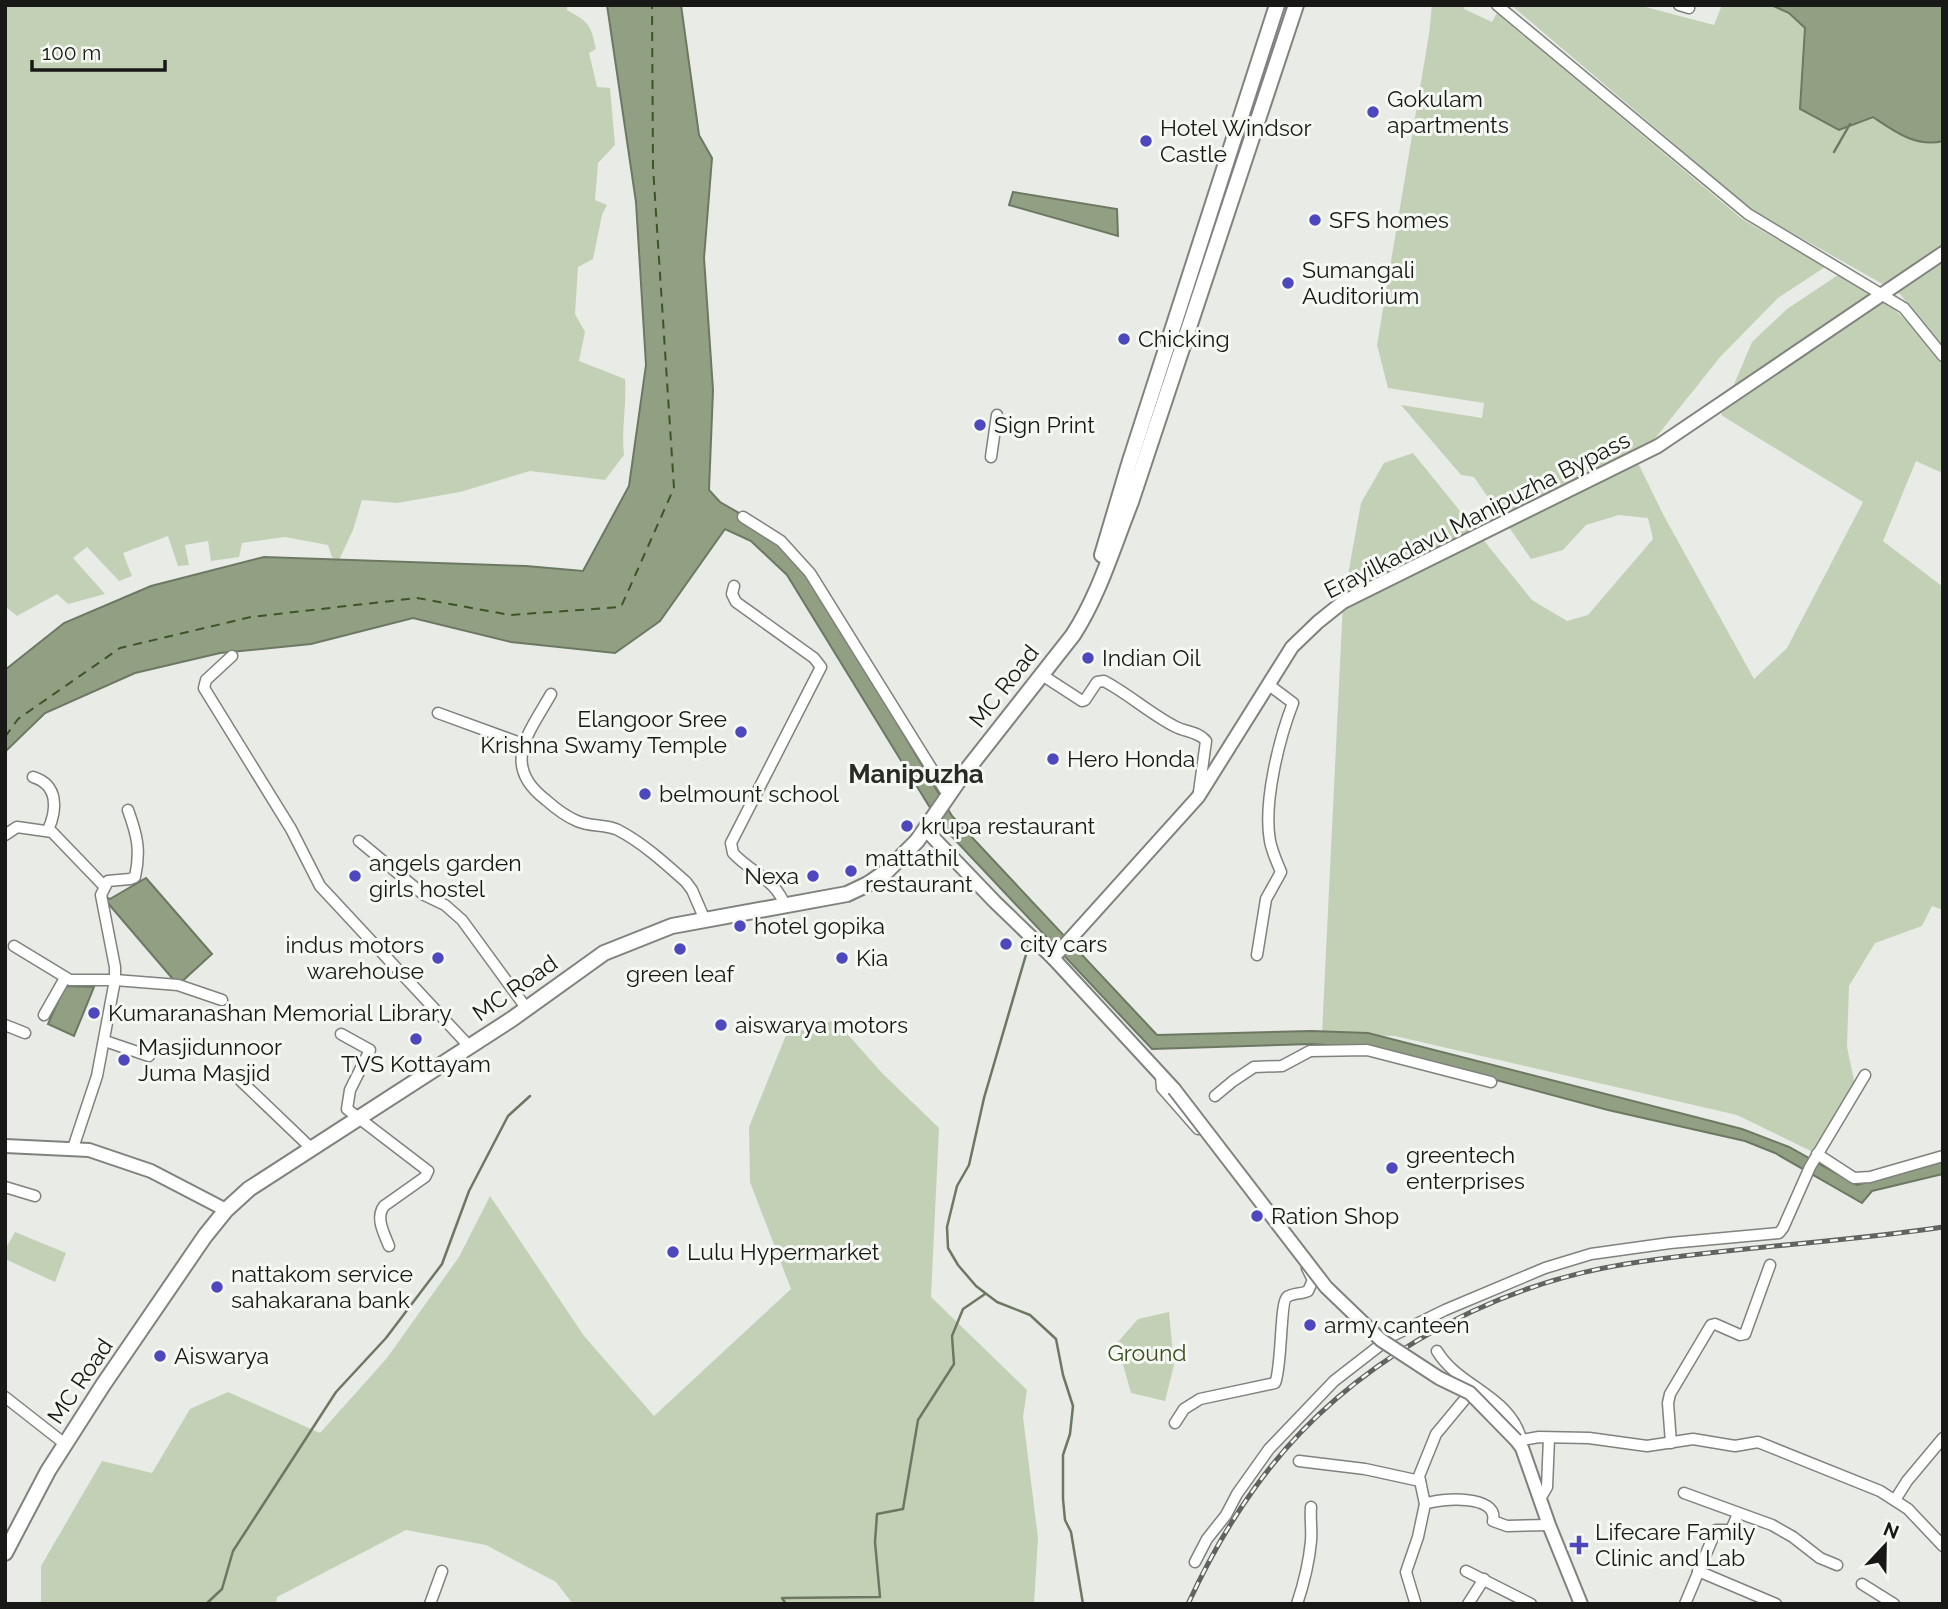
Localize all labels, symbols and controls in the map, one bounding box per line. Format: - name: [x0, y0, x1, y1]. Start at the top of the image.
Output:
- scale bar: [32, 28, 164, 72]
- text: 100 m: [42, 40, 101, 65]
- place label: Gokulam apartments: [1387, 85, 1509, 138]
- marker: Gokulam apartments: [1365, 104, 1381, 120]
- place label: Hotel Windsor Castle: [1160, 114, 1312, 167]
- marker: Hotel Windsor Castle: [1138, 133, 1154, 149]
- place label: SFS homes: [1329, 206, 1449, 233]
- marker: SFS homes: [1307, 212, 1323, 228]
- place label: Sumangali Auditorium: [1302, 256, 1419, 309]
- marker: Sumangali Auditorium: [1280, 275, 1296, 291]
- place label: Chicking: [1138, 325, 1230, 352]
- marker: Chicking: [1116, 331, 1132, 347]
- place label: Sign Print: [994, 411, 1095, 438]
- marker: Sign Print: [972, 417, 988, 433]
- street label: Erayilkadavu Manipuzha Bypass: [1319, 426, 1634, 604]
- street label: MC Road: [963, 639, 1044, 732]
- place label: Indian Oil: [1102, 644, 1202, 671]
- marker: Indian Oil: [1080, 650, 1096, 666]
- place label: Elangoor Sree Krishna Swamy Temple: [480, 705, 727, 758]
- marker: Elangoor Sree Krishna Swamy Temple: [733, 724, 749, 740]
- place label: Hero Honda: [1067, 745, 1195, 772]
- marker: Hero Honda: [1045, 751, 1061, 767]
- district label: Manipuzha: [848, 759, 984, 789]
- place label: belmount school: [659, 780, 840, 807]
- marker: belmount school: [637, 786, 653, 802]
- place label: krupa restaurant: [921, 812, 1096, 839]
- marker: krupa restaurant: [899, 818, 915, 834]
- place label: mattathil restaurant: [865, 844, 973, 897]
- place label: angels garden girls hostel: [369, 849, 522, 902]
- place label: Nexa: [744, 862, 799, 889]
- marker: mattathil restaurant: [843, 863, 859, 879]
- marker: angels garden girls hostel: [347, 868, 363, 884]
- marker: Nexa: [805, 868, 821, 884]
- place label: hotel gopika: [754, 912, 885, 939]
- marker: hotel gopika: [732, 918, 748, 934]
- place label: city cars: [1020, 930, 1107, 957]
- place label: indus motors warehouse: [286, 931, 424, 984]
- marker: city cars: [998, 936, 1014, 952]
- marker: green leaf: [672, 941, 688, 957]
- place label: Kia: [856, 944, 888, 971]
- street label: MC Road: [467, 949, 562, 1026]
- marker: indus motors warehouse: [430, 950, 446, 966]
- marker: Kia: [834, 950, 850, 966]
- place label: green leaf: [626, 960, 735, 987]
- place label: Kumaranashan Memorial Library: [108, 999, 452, 1026]
- marker: Kumaranashan Memorial Library: [86, 1005, 102, 1021]
- place label: aiswarya motors: [735, 1011, 908, 1038]
- marker: aiswarya motors: [713, 1017, 729, 1033]
- marker: TVS Kottayam: [408, 1031, 424, 1047]
- place label: Masjidunnoor Juma Masjid: [138, 1033, 282, 1086]
- place label: TVS Kottayam: [341, 1050, 491, 1077]
- marker: Masjidunnoor Juma Masjid: [116, 1052, 132, 1068]
- place label: greentech enterprises: [1406, 1141, 1525, 1194]
- marker: greentech enterprises: [1384, 1160, 1400, 1176]
- place label: Ration Shop: [1271, 1202, 1399, 1229]
- marker: Ration Shop: [1249, 1208, 1265, 1224]
- place label: Lulu Hypermarket: [687, 1238, 880, 1265]
- marker: Lulu Hypermarket: [665, 1244, 681, 1260]
- place label: nattakom service sahakarana bank: [231, 1260, 413, 1313]
- marker: nattakom service sahakarana bank: [209, 1279, 225, 1295]
- place label: army canteen: [1324, 1311, 1470, 1338]
- marker: army canteen: [1302, 1317, 1318, 1333]
- street label: MC Road: [41, 1333, 118, 1428]
- park label: Ground: [1107, 1339, 1187, 1366]
- place label: Aiswarya: [174, 1342, 269, 1369]
- marker: Aiswarya: [152, 1348, 168, 1364]
- north arrow: [1850, 1511, 1920, 1581]
- text: N: [1881, 1517, 1902, 1543]
- place label: Lifecare Family Clinic and Lab: [1595, 1518, 1755, 1571]
- marker: Lifecare Family Clinic and Lab: [1569, 1535, 1589, 1555]

